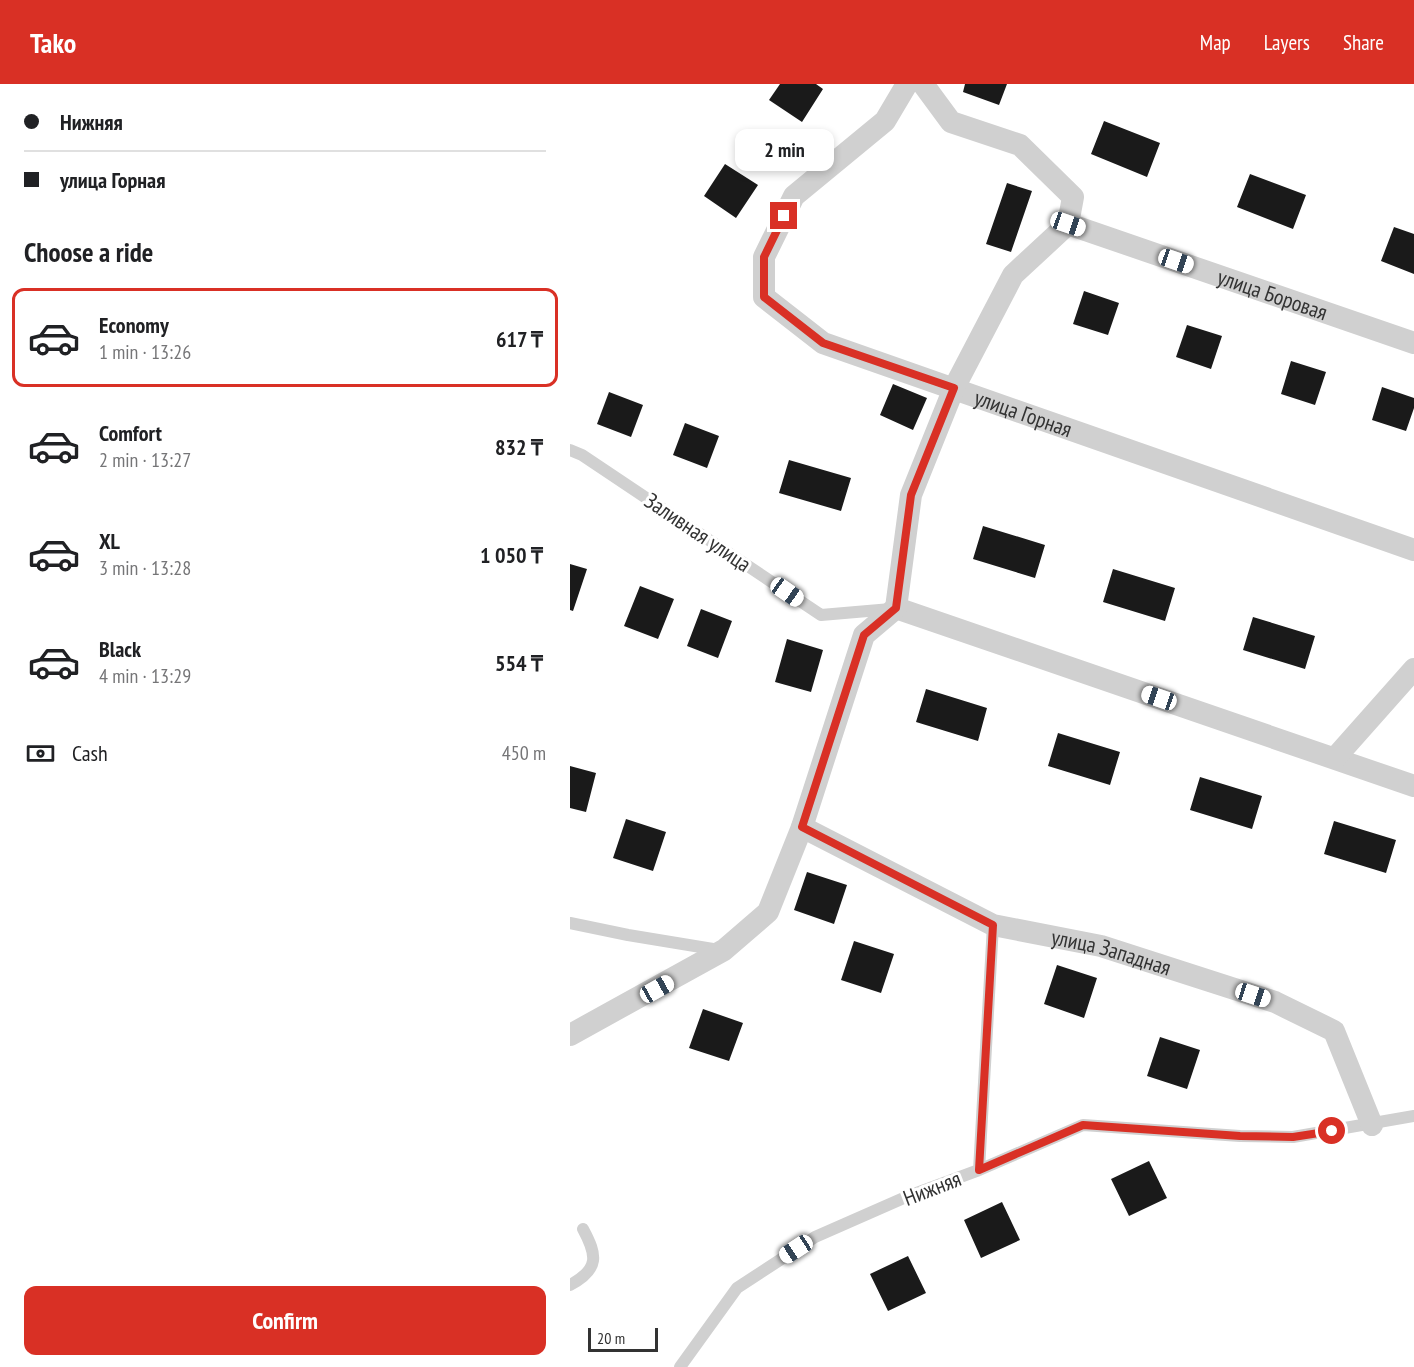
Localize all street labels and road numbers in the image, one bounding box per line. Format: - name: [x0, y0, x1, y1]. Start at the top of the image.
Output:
- street label: улица Боровая: [1214, 263, 1331, 326]
- street label: улица Горная: [971, 383, 1076, 443]
- street label: Заливная улица: [639, 486, 757, 578]
- street label: улица Западная: [1049, 923, 1175, 982]
- street label: Нижняя: [899, 1164, 965, 1212]

